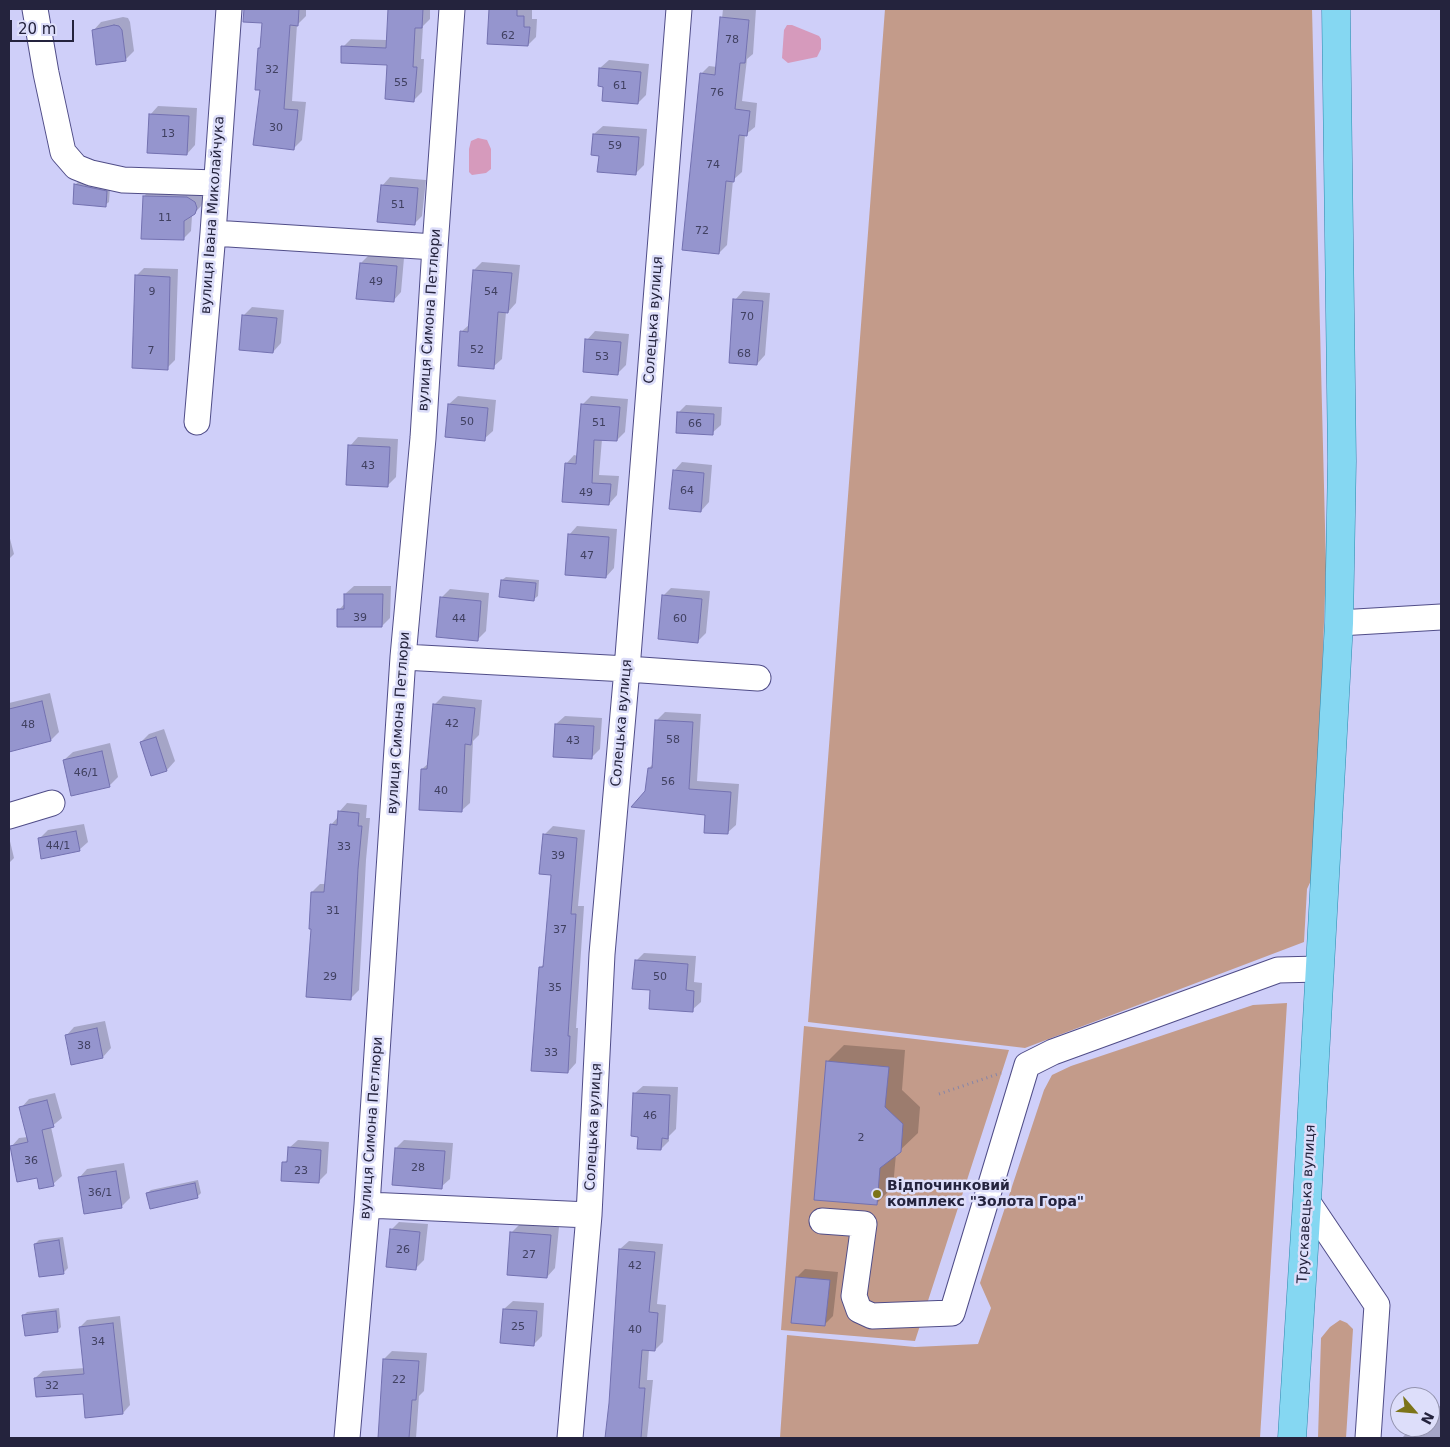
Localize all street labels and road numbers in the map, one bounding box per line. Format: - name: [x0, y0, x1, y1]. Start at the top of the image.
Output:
- street label: вулиця Івана Миколайчука: [198, 115, 228, 315]
- street label: вулиця Симона Петлюри: [415, 228, 445, 412]
- street label: Солецька вулиця: [641, 256, 667, 384]
- street label: вулиця Симона Петлюри: [384, 631, 414, 815]
- street label: Солецька вулиця: [608, 659, 636, 787]
- street label: вулиця Симона Петлюри: [357, 1036, 387, 1220]
- street label: Солецька вулиця: [582, 1063, 606, 1191]
- street label: Трускавецька вулиця: [1294, 1124, 1320, 1284]

